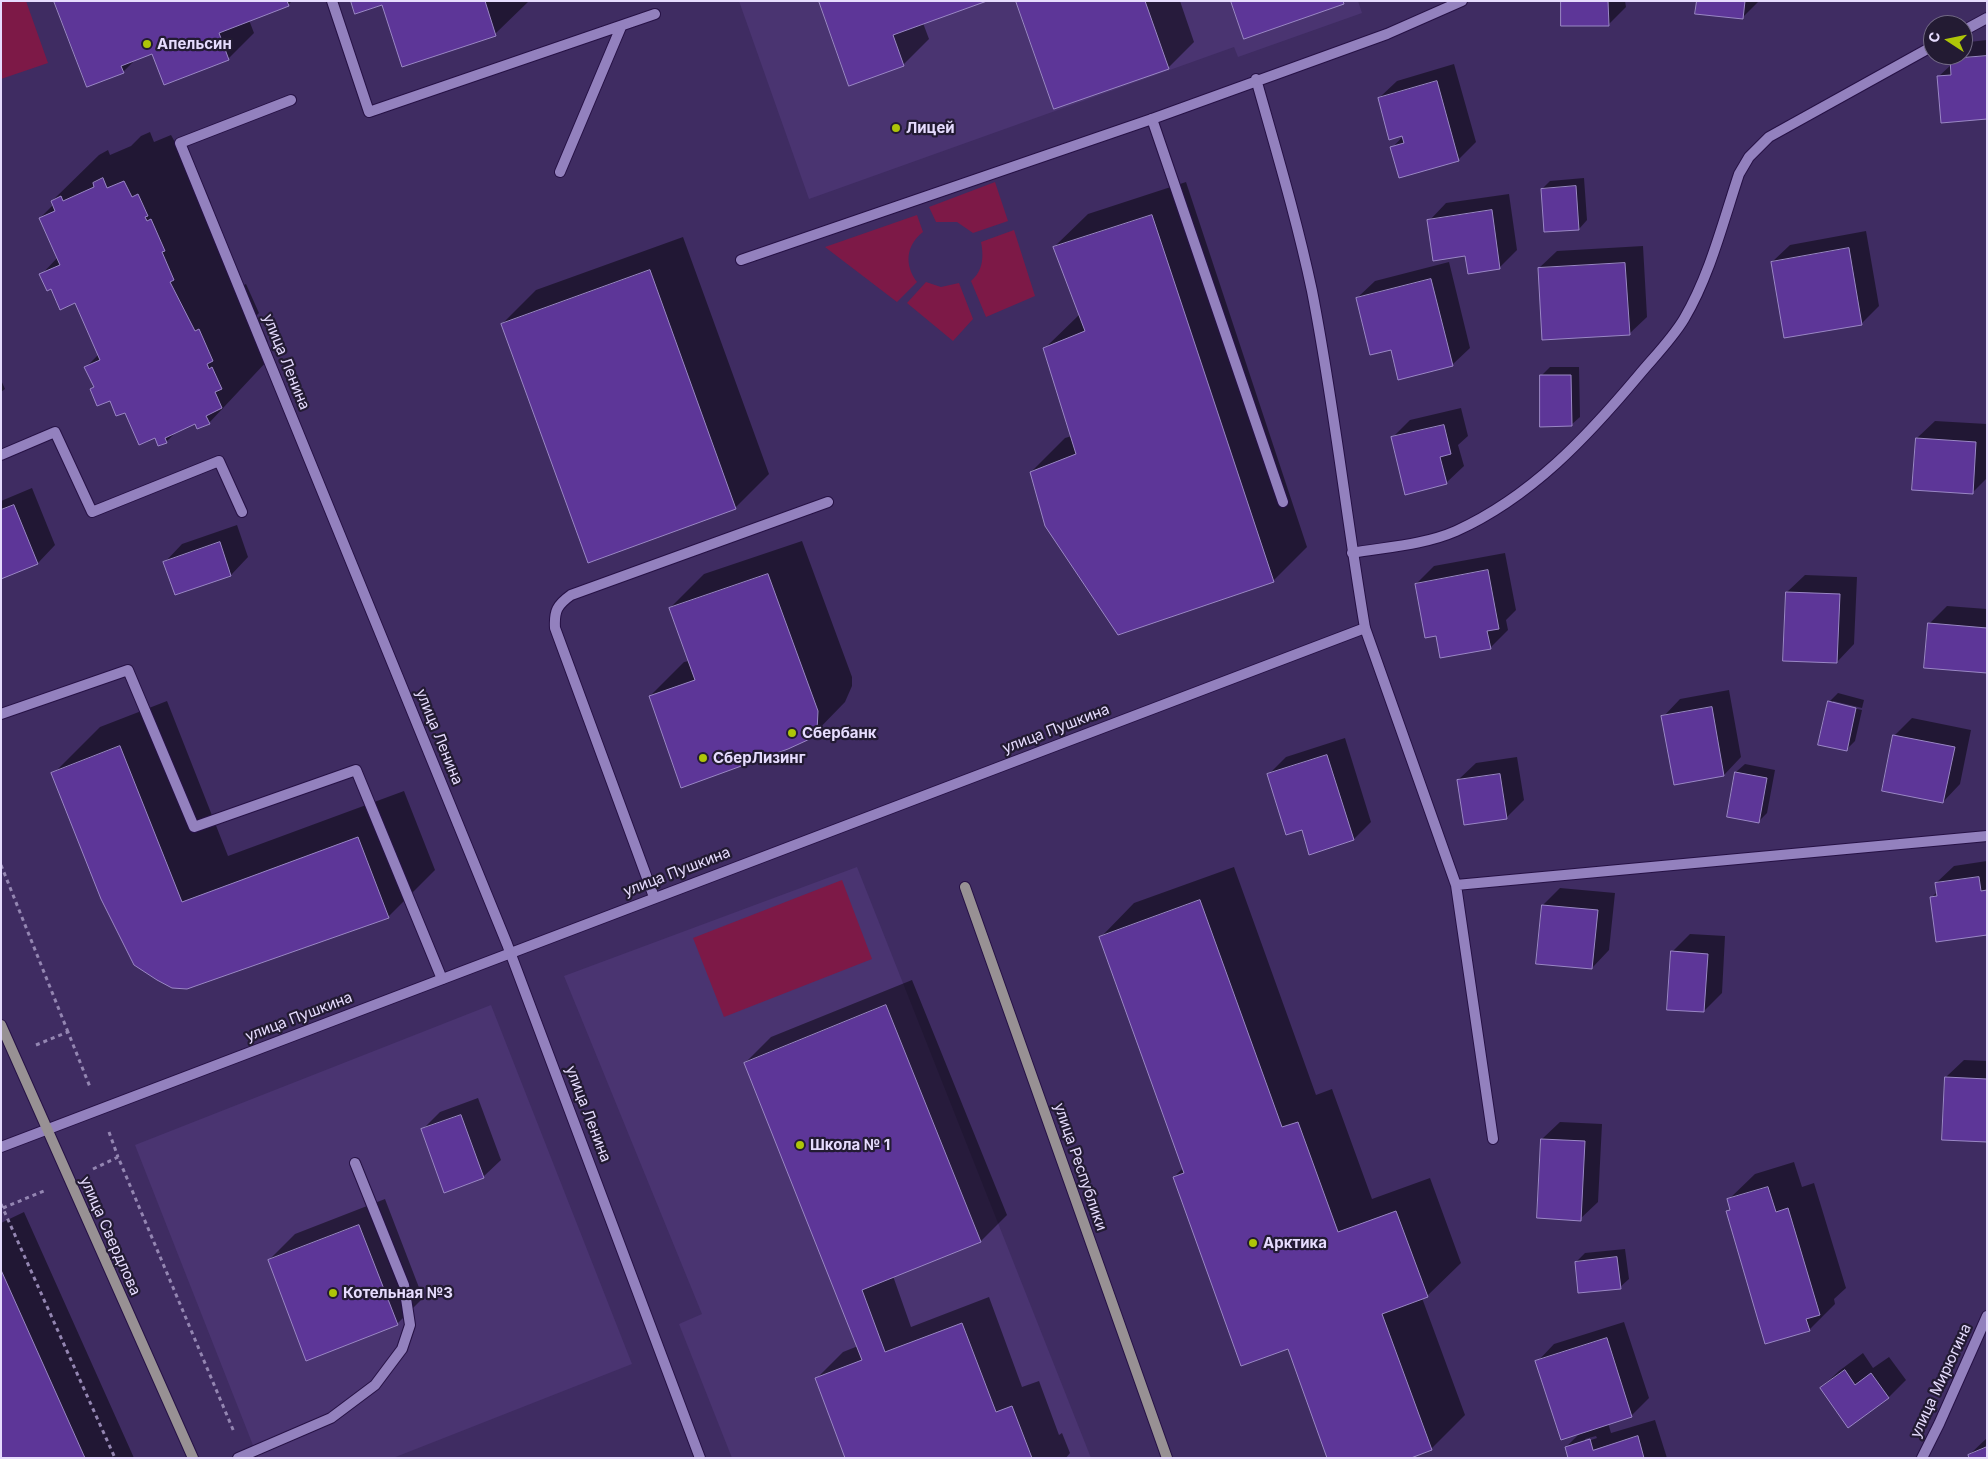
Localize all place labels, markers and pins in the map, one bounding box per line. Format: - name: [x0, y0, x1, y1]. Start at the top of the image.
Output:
- place label: Апельсин: [157, 35, 232, 53]
- marker: Апельсин: [141, 38, 153, 50]
- place label: Лицей: [906, 119, 955, 137]
- marker: Лицей: [890, 122, 902, 134]
- place label: Сбербанк: [802, 724, 877, 742]
- marker: Сбербанк: [786, 727, 798, 739]
- place label: СберЛизинг: [713, 749, 805, 767]
- marker: СберЛизинг: [697, 752, 709, 764]
- place label: Школа № 1: [810, 1136, 890, 1154]
- marker: Школа № 1: [794, 1139, 806, 1151]
- place label: Арктика: [1263, 1234, 1327, 1252]
- marker: Арктика: [1247, 1237, 1259, 1249]
- place label: Котельная №3: [343, 1284, 453, 1302]
- marker: Котельная №3: [327, 1287, 339, 1299]

